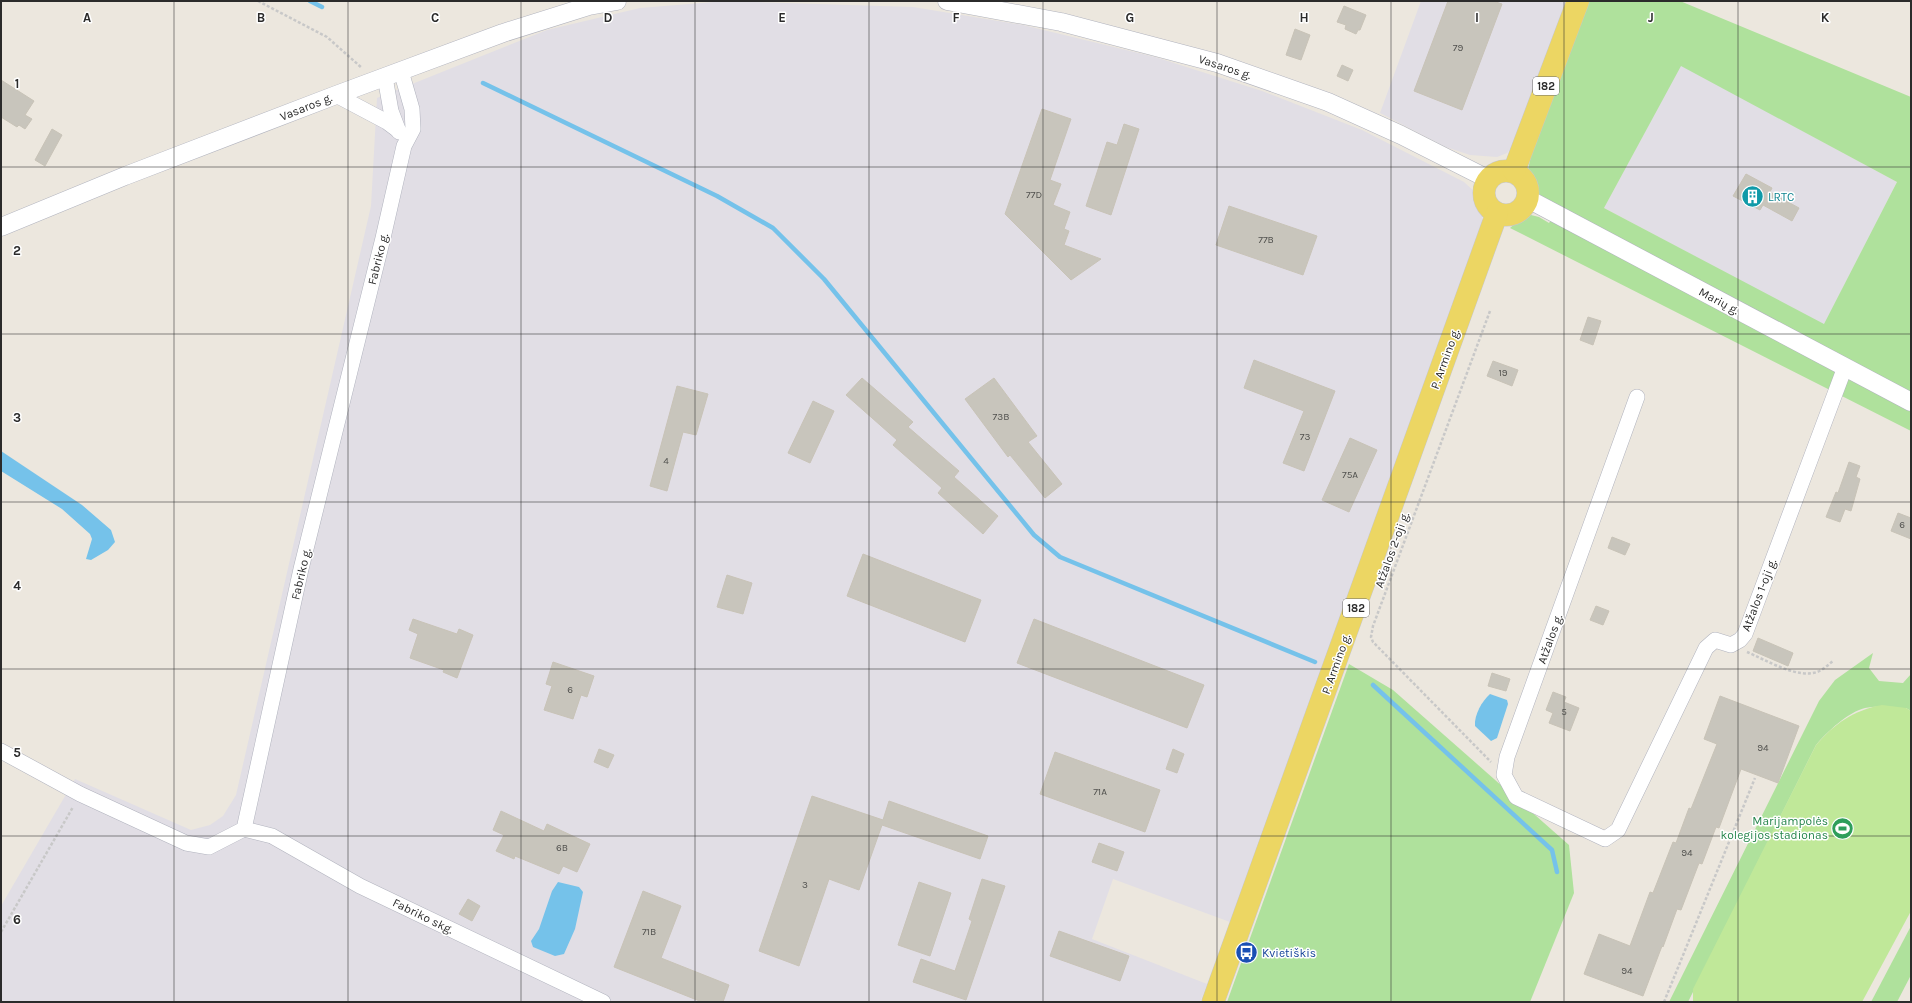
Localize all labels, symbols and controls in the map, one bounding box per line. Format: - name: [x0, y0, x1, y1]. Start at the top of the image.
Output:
- text: A: [83, 10, 91, 25]
- text: B: [257, 10, 265, 25]
- text: C: [431, 10, 439, 25]
- text: D: [604, 10, 613, 25]
- text: E: [778, 10, 786, 25]
- text: F: [952, 10, 960, 25]
- text: G: [1126, 10, 1134, 25]
- text: H: [1299, 10, 1309, 25]
- text: I: [1475, 10, 1479, 25]
- text: J: [1648, 10, 1654, 25]
- text: K: [1821, 10, 1830, 25]
- house number: 79: [1453, 42, 1463, 54]
- street label: Vasaros g.: [1197, 52, 1253, 82]
- text: 1: [15, 76, 19, 91]
- road number: 182: [1533, 77, 1559, 95]
- street label: Vasaros g.: [278, 90, 334, 124]
- building icon: LRTC: [1739, 184, 1765, 210]
- house number: 77D: [1026, 189, 1042, 201]
- place label: LRTC: [1768, 190, 1794, 204]
- street label: Fabriko g.: [365, 232, 391, 286]
- house number: 77B: [1258, 234, 1274, 246]
- text: 2: [13, 243, 21, 258]
- street label: Marių g.: [1696, 285, 1742, 317]
- street label: P. Armino g.: [1428, 327, 1462, 391]
- house number: 19: [1498, 367, 1508, 379]
- text: 3: [13, 410, 21, 425]
- house number: 73B: [993, 411, 1009, 423]
- house number: 73: [1300, 431, 1310, 443]
- house number: 4: [663, 455, 669, 467]
- house number: 75A: [1342, 469, 1358, 481]
- street label: Atžalos 2-oji g.: [1372, 510, 1412, 590]
- house number: 6: [1899, 519, 1905, 531]
- street label: Fabriko g.: [288, 547, 314, 601]
- street label: Atžalos 1-oji g.: [1739, 557, 1779, 633]
- text: 4: [13, 578, 21, 593]
- road number: 182: [1343, 599, 1369, 617]
- street label: Atžalos g.: [1535, 612, 1565, 666]
- street label: P. Armino g.: [1319, 632, 1353, 696]
- house number: 6: [567, 684, 573, 696]
- house number: 5: [1561, 706, 1567, 718]
- house number: 94: [1757, 742, 1769, 754]
- text: 5: [13, 745, 21, 760]
- house number: 71A: [1093, 786, 1107, 798]
- place label: Marijampolės kolegijos stadionas: [1721, 814, 1828, 842]
- sports icon: Marijampolės kolegijos stadionas: [1830, 815, 1856, 841]
- house number: 6B: [556, 842, 568, 854]
- house number: 94: [1681, 847, 1693, 859]
- house number: 3: [802, 879, 808, 891]
- street label: Fabriko skg.: [390, 895, 456, 937]
- text: 6: [13, 912, 21, 927]
- house number: 71B: [642, 926, 656, 938]
- bus stop icon: Kvietiškis: [1233, 940, 1259, 966]
- place label: Kvietiškis: [1262, 946, 1316, 960]
- house number: 94: [1621, 965, 1633, 977]

